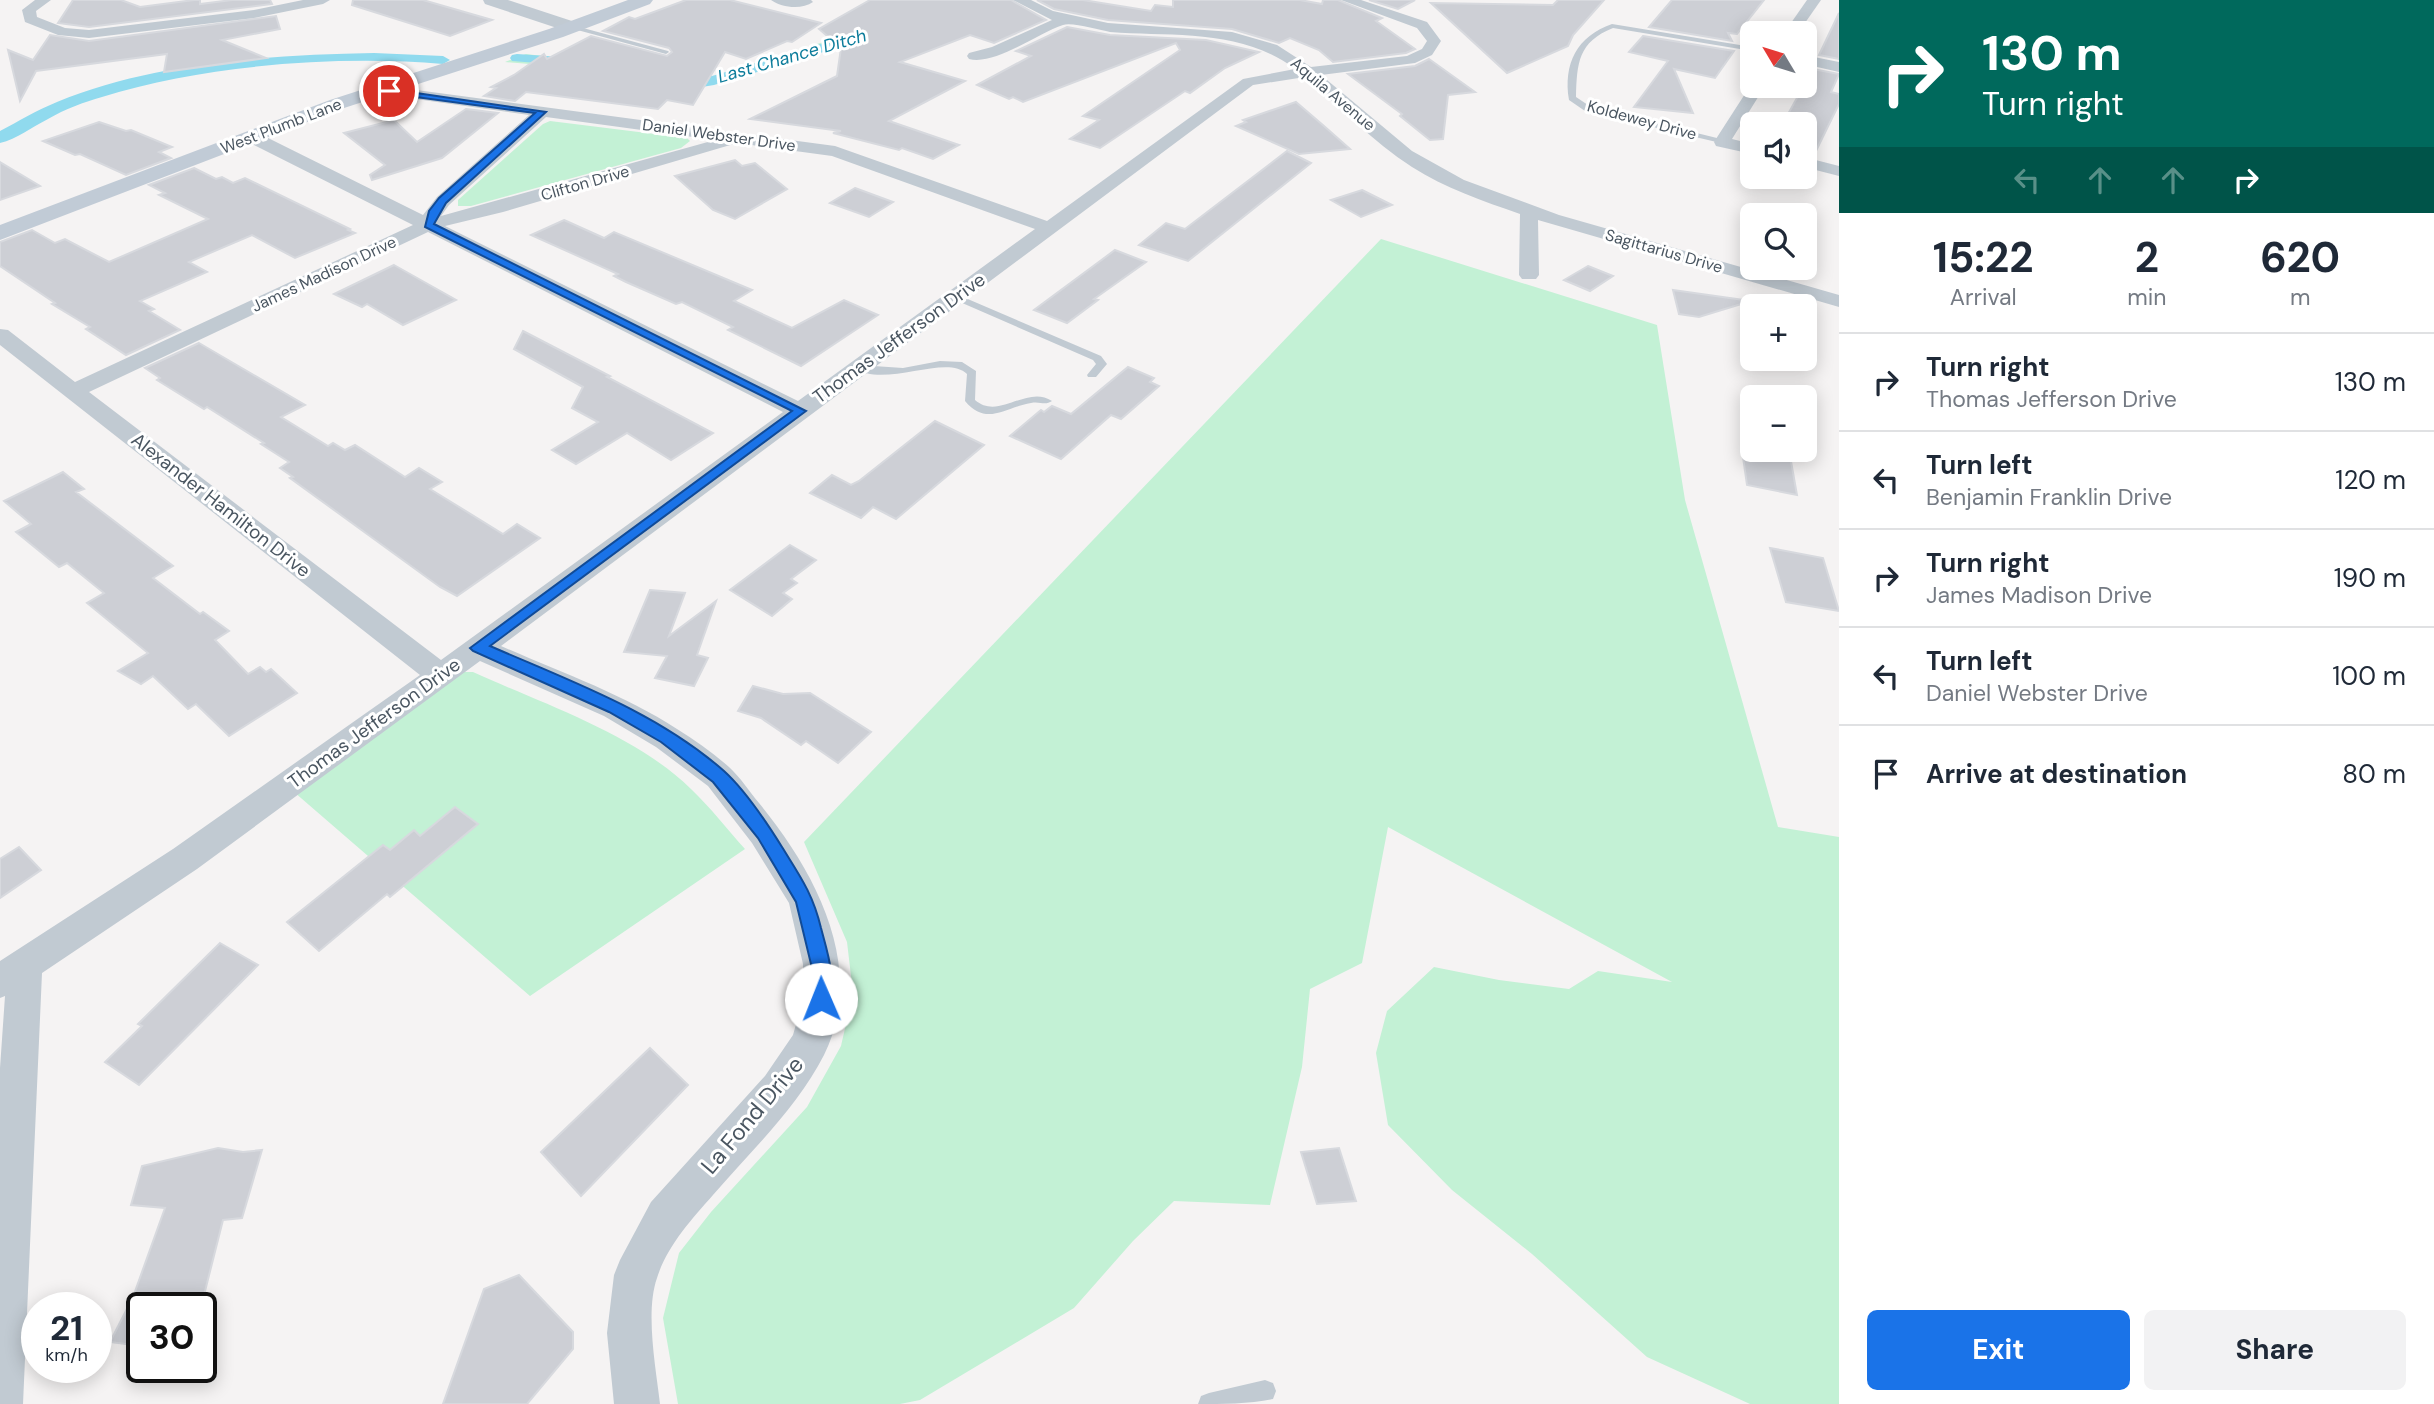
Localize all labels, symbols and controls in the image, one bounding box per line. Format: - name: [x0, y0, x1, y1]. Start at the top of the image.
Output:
- north arrow: [1740, 21, 1816, 98]
- map controls: [1740, 21, 1817, 462]
- text: 130 m: [1982, 21, 2122, 85]
- water label: Last Chance Ditch: [715, 23, 869, 89]
- icon: right: [1867, 28, 1958, 119]
- street label: Aquila Avenue: [1286, 52, 1380, 136]
- pin: [359, 61, 419, 121]
- icon: arrive: [370, 72, 408, 110]
- text: Turn right: [1982, 83, 2124, 125]
- street label: West Plumb Lane: [218, 93, 344, 159]
- street label: Koldewey Drive: [1585, 95, 1699, 145]
- button: sound: [1740, 112, 1817, 189]
- street label: Daniel Webster Drive: [641, 114, 797, 156]
- street label: Clifton Drive: [538, 160, 632, 206]
- icon: left: [2008, 161, 2046, 199]
- icon: ahead: [2081, 161, 2119, 199]
- icon: ahead: [2154, 161, 2192, 199]
- icon: right: [2227, 161, 2265, 199]
- button: search: [1740, 203, 1817, 280]
- street label: Sagittarius Drive: [1603, 224, 1725, 278]
- text: 15:22: [1933, 230, 2033, 285]
- text: 2: [2135, 230, 2159, 285]
- text: 620: [2260, 230, 2340, 285]
- street label: James Madison Drive: [248, 231, 400, 317]
- street label: Thomas Jefferson Drive: [808, 267, 990, 409]
- text: Arrival: [1950, 282, 2017, 312]
- text: min: [2127, 282, 2166, 312]
- text: m: [2290, 282, 2310, 312]
- button: +: [1740, 294, 1817, 371]
- text: Turn right: [1926, 350, 2050, 384]
- icon: right: [1867, 363, 1905, 401]
- text: 130 m: [2335, 365, 2406, 399]
- text: Thomas Jefferson Drive: [1926, 384, 2177, 414]
- button: −: [1740, 385, 1817, 462]
- street label: Alexander Hamilton Drive: [126, 427, 316, 583]
- text: Turn left: [1926, 448, 2033, 482]
- icon: left: [1867, 461, 1905, 499]
- text: 120 m: [2335, 463, 2406, 497]
- text: Benjamin Franklin Drive: [1926, 482, 2172, 512]
- text: Turn right: [1926, 546, 2050, 580]
- icon: right: [1867, 559, 1905, 597]
- text: 190 m: [2334, 561, 2406, 595]
- text: James Madison Drive: [1926, 580, 2152, 610]
- text: Turn left: [1926, 644, 2033, 678]
- street label: Thomas Jefferson Drive: [283, 652, 465, 794]
- icon: left: [1867, 657, 1905, 695]
- text: 100 m: [2332, 659, 2406, 693]
- text: Daniel Webster Drive: [1926, 678, 2148, 708]
- icon: arrive: [1867, 755, 1905, 793]
- text: Arrive at destination: [1926, 757, 2187, 791]
- text: 80 m: [2342, 757, 2406, 791]
- position arrow: [784, 962, 858, 1036]
- street label: La Fond Drive: [694, 1050, 810, 1180]
- speed limit sign: 30: [126, 1292, 217, 1383]
- text: 21: [50, 1305, 83, 1351]
- button: Exit: [1867, 1310, 2130, 1390]
- button: Share: [2144, 1310, 2406, 1390]
- text: km/h: [45, 1343, 88, 1367]

